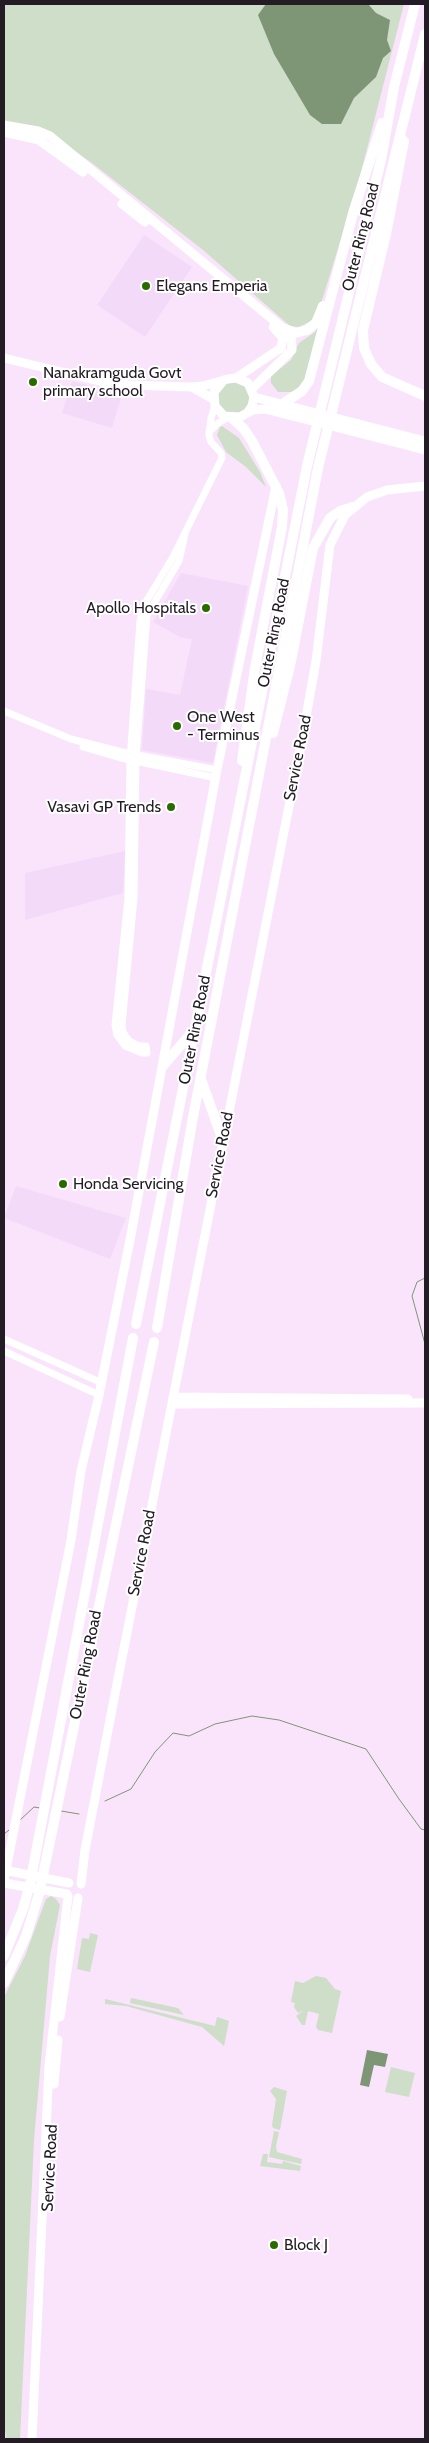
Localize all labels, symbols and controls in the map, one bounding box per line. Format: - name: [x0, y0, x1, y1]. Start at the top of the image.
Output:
- street label: Outer Ring Road: [338, 181, 384, 293]
- place label: Elegans Emperia: [156, 276, 268, 296]
- marker: Elegans Emperia: [140, 280, 152, 292]
- place label: Nanakramguda Govt primary school: [43, 363, 181, 401]
- marker: Nanakramguda Govt primary school: [27, 376, 39, 388]
- street label: Outer Ring Road: [254, 577, 294, 689]
- place label: Apollo Hospitals: [86, 598, 196, 618]
- marker: Apollo Hospitals: [200, 602, 212, 614]
- place label: One West - Terminus: [187, 707, 259, 745]
- street label: Service Road: [280, 713, 316, 803]
- marker: One West - Terminus: [171, 720, 183, 732]
- place label: Vasavi GP Trends: [47, 797, 161, 817]
- marker: Vasavi GP Trends: [165, 801, 177, 813]
- street label: Outer Ring Road: [175, 974, 215, 1086]
- street label: Service Road: [202, 1110, 238, 1200]
- place label: Honda Servicing: [73, 1174, 183, 1194]
- marker: Honda Servicing: [57, 1178, 69, 1190]
- street label: Service Road: [124, 1508, 160, 1598]
- street label: Outer Ring Road: [66, 1609, 106, 1721]
- street label: Service Road: [38, 2124, 62, 2212]
- place label: Block J: [284, 2235, 328, 2255]
- marker: Block J: [268, 2239, 280, 2251]

